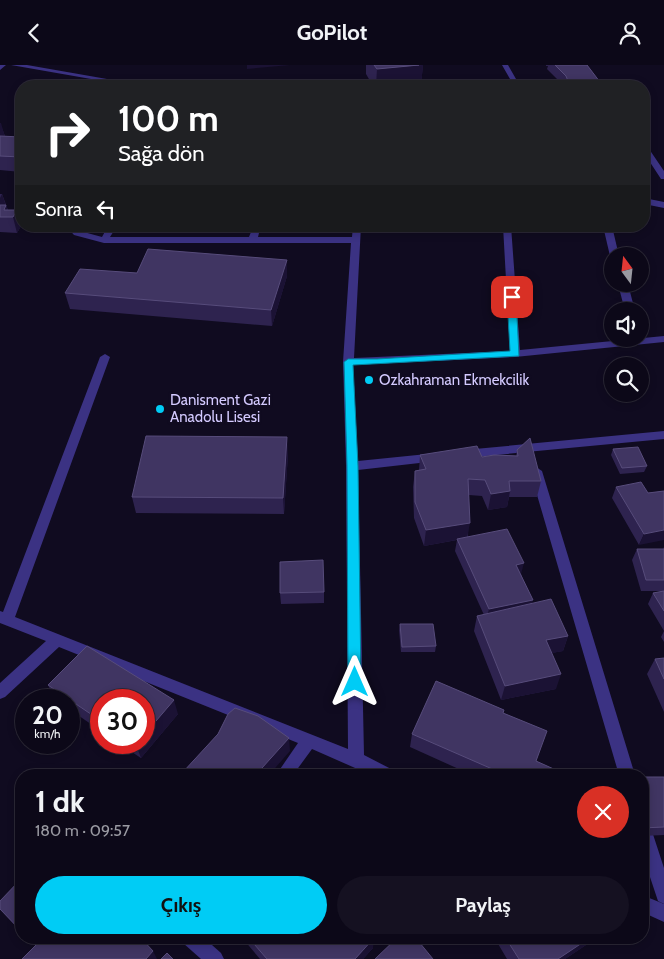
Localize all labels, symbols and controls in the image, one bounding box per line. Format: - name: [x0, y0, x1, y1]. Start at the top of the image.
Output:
- icon: back: [20, 19, 48, 47]
- text: GoPilot: [297, 19, 367, 46]
- icon: person: [616, 19, 644, 47]
- text: 100 m: [118, 97, 219, 140]
- icon: right: [35, 100, 100, 165]
- text: Sağa dön: [118, 140, 204, 167]
- icon: left: [92, 195, 120, 223]
- text: Sonra: [35, 198, 82, 221]
- north arrow: [604, 247, 649, 293]
- map controls: [604, 247, 649, 402]
- pin: [491, 276, 533, 318]
- icon: arrive: [498, 283, 526, 311]
- button: sound: [604, 302, 649, 347]
- button: search: [604, 357, 649, 402]
- place label: Ozkahraman Ekmekcilik: [379, 371, 529, 389]
- marker: Ozkahraman Ekmekcilik: [363, 374, 375, 386]
- place label: Danisment Gazi Anadolu Lisesi: [170, 391, 271, 426]
- marker: Danisment Gazi Anadolu Lisesi: [154, 403, 166, 415]
- position arrow: [328, 655, 380, 707]
- speed limit sign: 30: [90, 689, 155, 754]
- text: 20: [32, 700, 63, 730]
- text: km/h: [34, 726, 61, 741]
- text: 1 dk: [35, 783, 85, 820]
- button: close: [577, 786, 629, 838]
- text: 180 m · 09:57: [35, 821, 130, 840]
- button: Çıkış: [35, 876, 327, 934]
- button: Paylaş: [337, 876, 629, 934]

